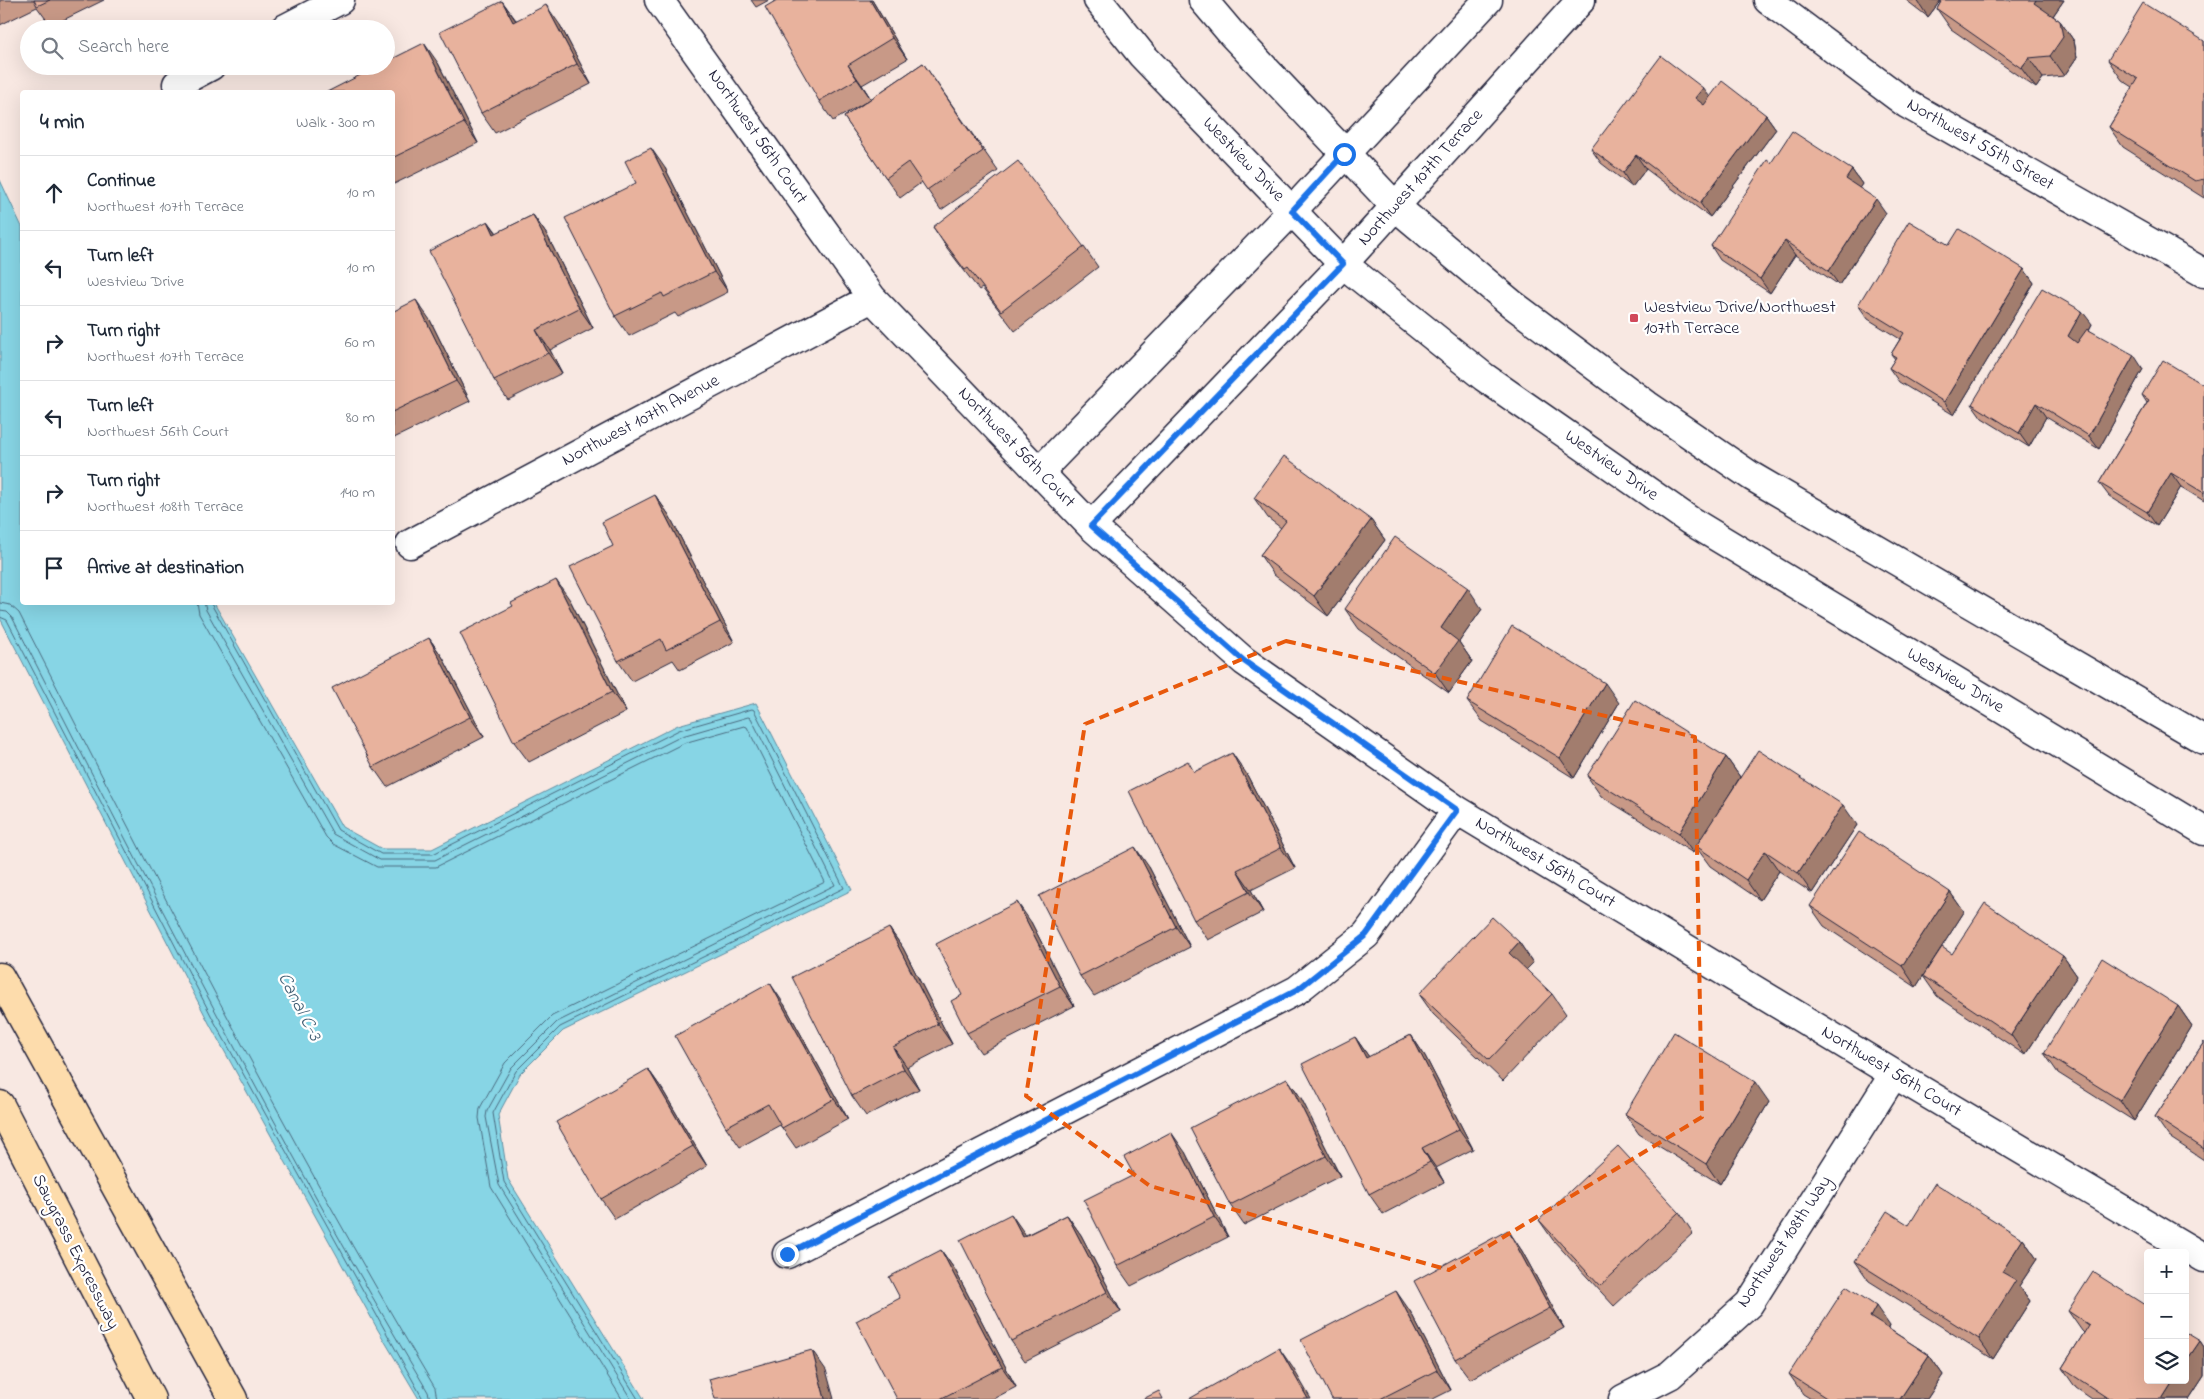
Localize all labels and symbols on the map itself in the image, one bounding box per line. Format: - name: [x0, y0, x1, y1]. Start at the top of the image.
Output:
- street label: Northwest 56th Court: [701, 64, 813, 210]
- street label: Northwest 55th Street: [1901, 92, 2059, 198]
- street label: Northwest 107th Terrace: [1352, 103, 1490, 252]
- street label: Westview Drive: [1196, 112, 1291, 209]
- route start: [1333, 143, 1356, 166]
- place label: Westview Drive/Northwest 107th Terrace: [1644, 295, 1836, 342]
- marker: Westview Drive/Northwest 107th Terrace: [1628, 312, 1640, 324]
- street label: Northwest 107th Avenue: [558, 368, 725, 474]
- street label: Northwest 56th Court: [951, 382, 1081, 514]
- street label: Westview Drive: [1559, 424, 1664, 509]
- street label: Westview Drive: [1901, 642, 2009, 721]
- street label: Northwest 56th Court: [1470, 811, 1620, 915]
- water label: Canal C-3: [270, 968, 328, 1047]
- street label: Northwest 56th Court: [1816, 1020, 1966, 1124]
- street label: Sawgrass Expressway: [24, 1170, 126, 1335]
- street label: Northwest 108th Way: [1731, 1171, 1839, 1313]
- route end: [776, 1243, 799, 1266]

